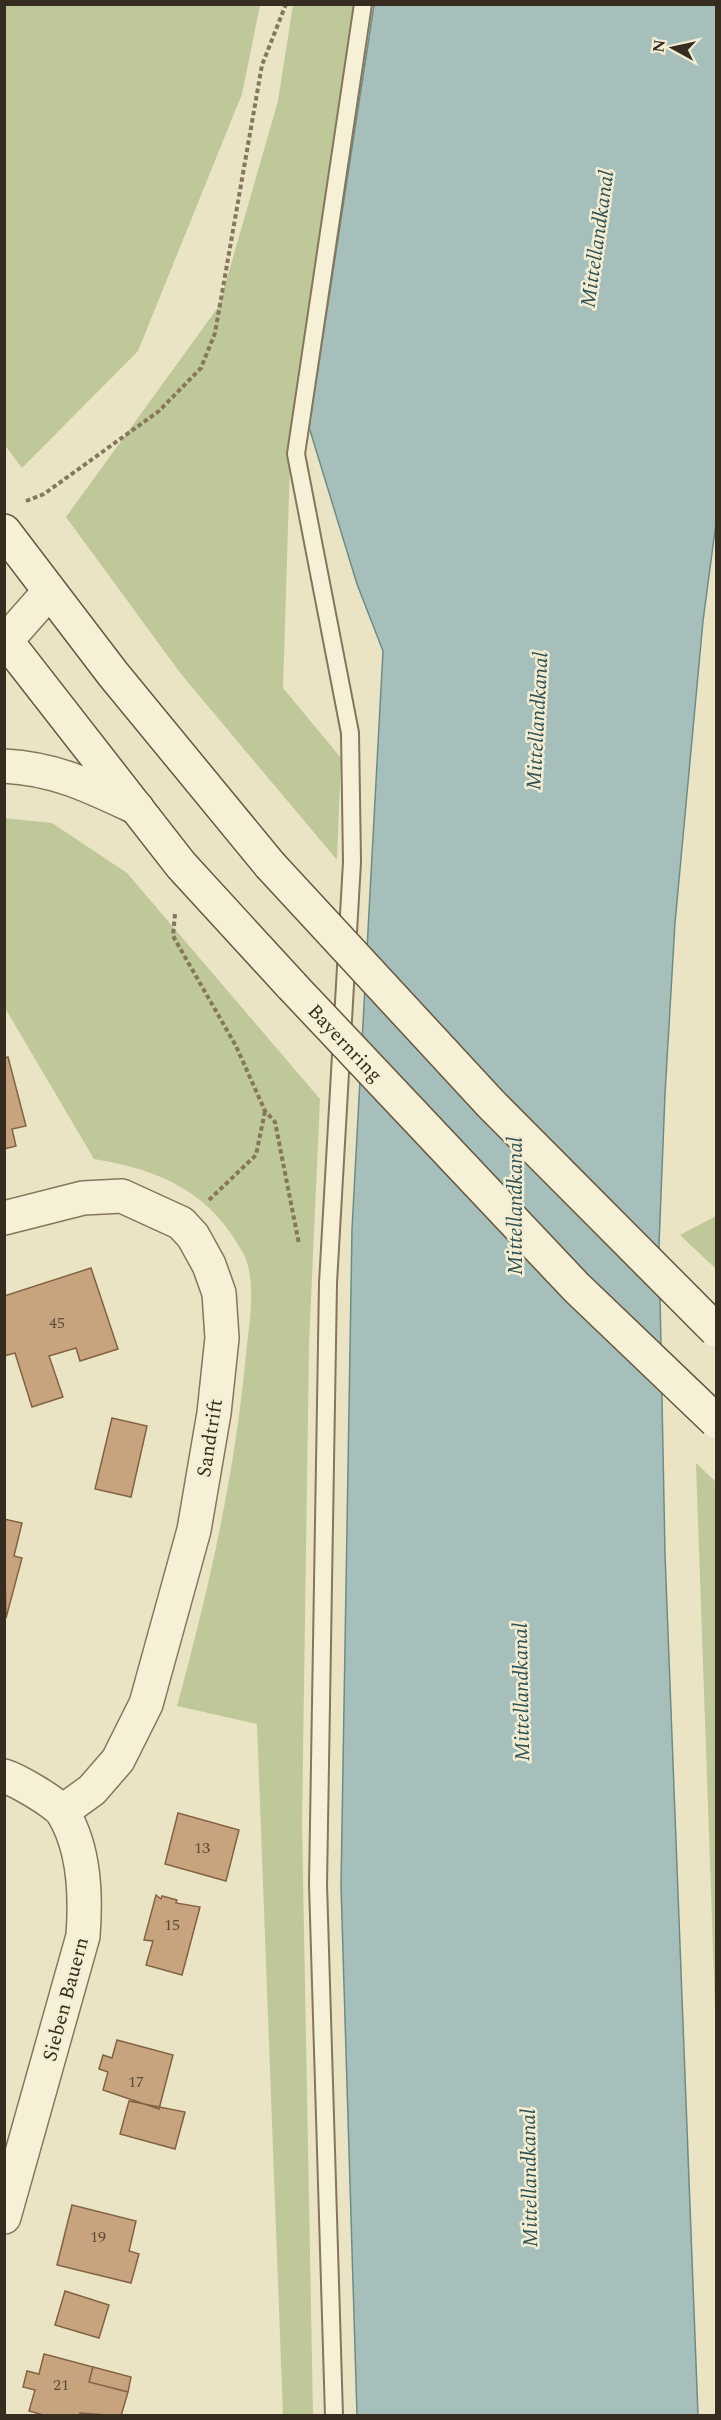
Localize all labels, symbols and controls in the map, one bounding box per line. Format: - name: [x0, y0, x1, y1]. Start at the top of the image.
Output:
- north arrow: [643, 18, 703, 78]
- text: N: [646, 38, 672, 54]
- water label: Mittellandkanal: [573, 168, 624, 310]
- water label: Mittellandkanal: [518, 650, 558, 791]
- street label: Bayernring: [300, 997, 389, 1090]
- water label: Mittellandkanal: [500, 1136, 532, 1275]
- house number: 45: [49, 1311, 65, 1335]
- street label: Sandtrift: [189, 1397, 231, 1480]
- water label: Mittellandkanal: [505, 1622, 539, 1762]
- house number: 13: [194, 1836, 210, 1860]
- house number: 15: [164, 1913, 180, 1937]
- street label: Sieben Bauern: [35, 1934, 97, 2065]
- house number: 17: [128, 2070, 144, 2094]
- water label: Mittellandkanal: [513, 2108, 547, 2248]
- house number: 19: [90, 2225, 106, 2249]
- house number: 21: [53, 2373, 69, 2397]

